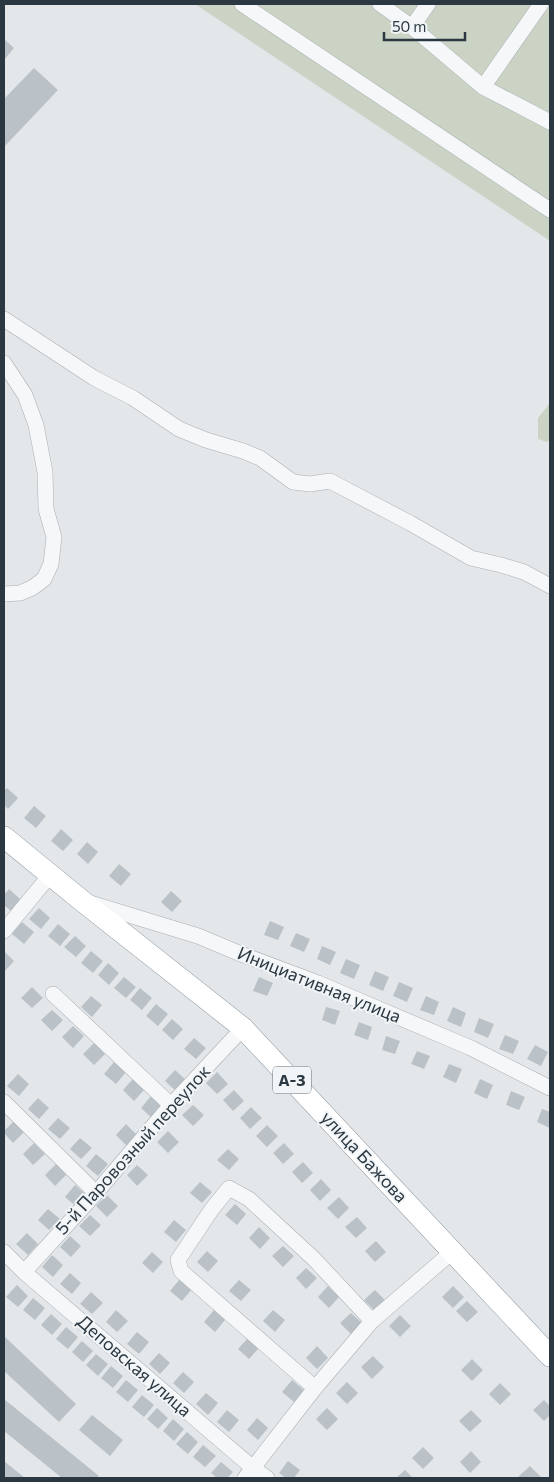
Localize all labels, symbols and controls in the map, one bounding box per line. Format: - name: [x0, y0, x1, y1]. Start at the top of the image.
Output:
- scale bar: [384, 10, 465, 42]
- text: 50 m: [392, 17, 426, 35]
- street label: Инициативная улица: [234, 941, 404, 1027]
- street label: 5-й Паровозный переулок: [50, 1060, 215, 1239]
- road number: A-3: [273, 1066, 311, 1094]
- street label: улица Бажова: [317, 1106, 413, 1207]
- street label: Деповская улица: [73, 1310, 196, 1421]

